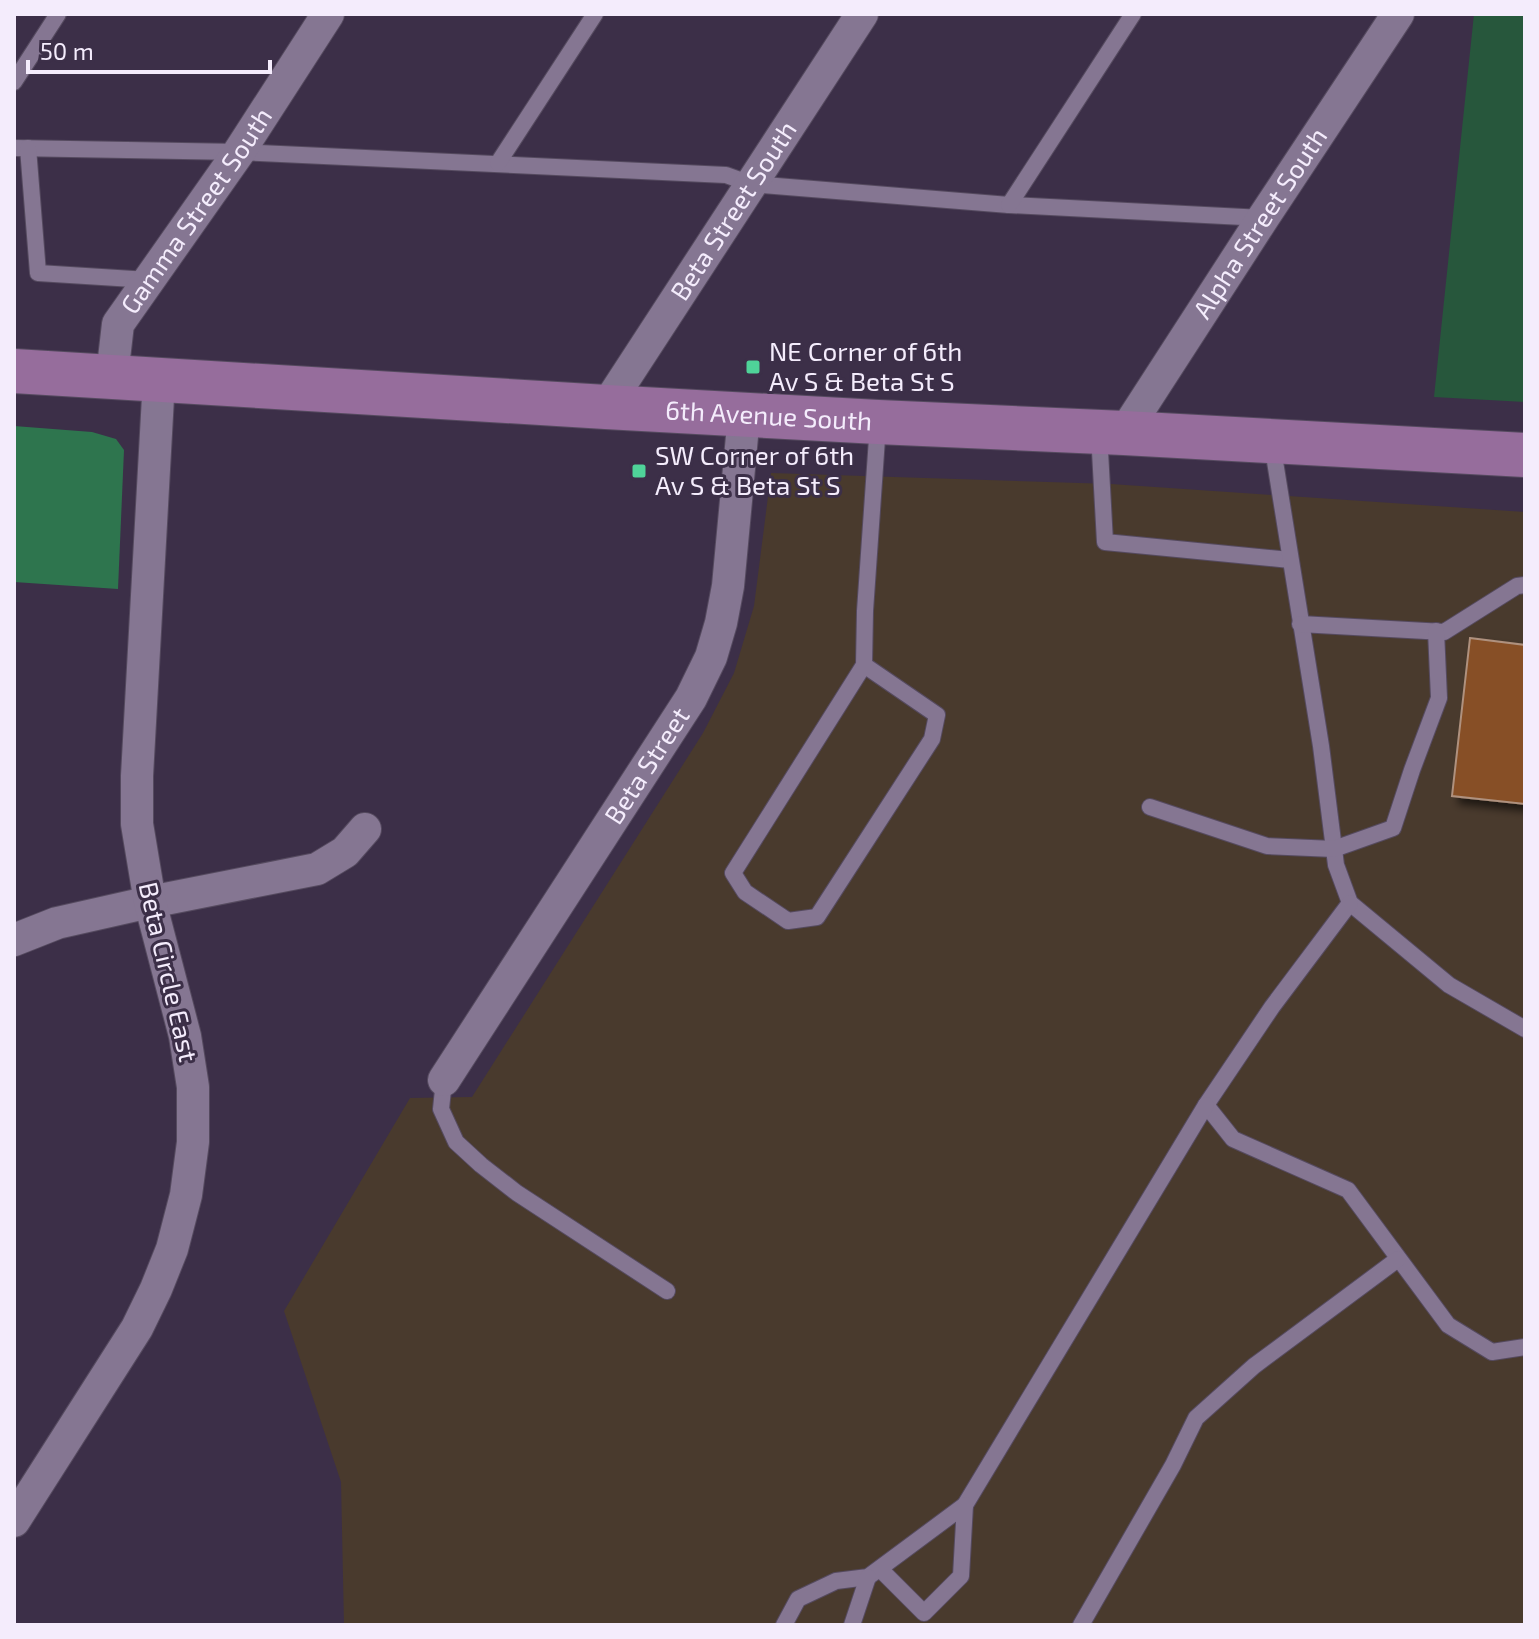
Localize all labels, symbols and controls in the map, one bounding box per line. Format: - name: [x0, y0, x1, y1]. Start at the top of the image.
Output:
- scale bar: [28, 24, 270, 74]
- text: 50 m: [40, 36, 94, 65]
- street label: Gamma Street South: [113, 101, 277, 319]
- street label: Beta Street South: [663, 115, 802, 305]
- street label: Alpha Street South: [1185, 121, 1332, 324]
- place label: NE Corner of 6th Av S & Beta St S: [769, 335, 962, 396]
- marker: NE Corner of 6th Av S & Beta St S: [744, 358, 762, 376]
- street label: 6th Avenue South: [664, 393, 873, 436]
- place label: SW Corner of 6th Av S & Beta St S: [655, 439, 854, 500]
- marker: SW Corner of 6th Av S & Beta St S: [630, 462, 648, 480]
- street label: Beta Street: [597, 701, 695, 829]
- street label: Beta Circle East: [134, 879, 205, 1065]

